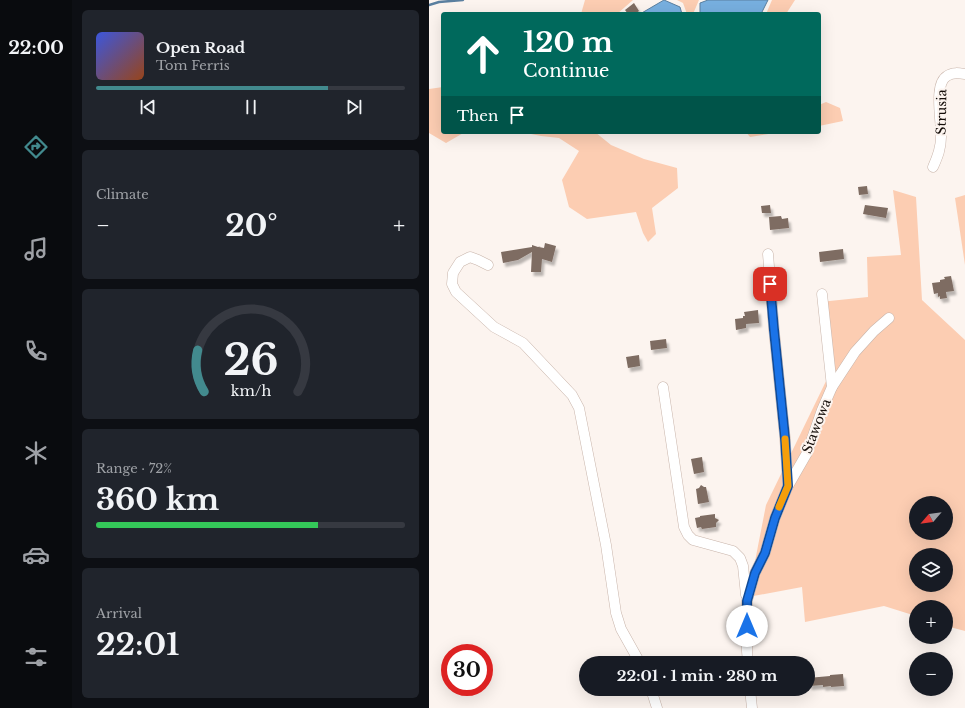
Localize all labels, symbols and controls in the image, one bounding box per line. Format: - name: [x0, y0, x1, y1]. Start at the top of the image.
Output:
- text: 120 m: [523, 25, 613, 60]
- icon: ahead: [457, 28, 509, 80]
- text: 22:00: [8, 37, 64, 59]
- text: Open Road: [156, 38, 245, 57]
- text: Tom Ferris: [156, 57, 230, 74]
- text: Continue: [523, 60, 609, 82]
- street label: Strusia: [933, 88, 950, 135]
- icon: previous: [137, 96, 159, 118]
- icon: pause: [240, 96, 262, 118]
- icon: next: [343, 96, 365, 118]
- icon: arrive: [506, 104, 528, 126]
- text: Then: [457, 106, 498, 125]
- icon: directions: [22, 133, 50, 161]
- text: Climate: [96, 186, 149, 203]
- text: 20°: [225, 207, 278, 244]
- text: −: [96, 212, 110, 239]
- text: +: [393, 212, 405, 239]
- icon: music: [22, 235, 50, 263]
- pin: [753, 267, 787, 301]
- icon: arrive: [759, 273, 781, 295]
- text: 26: [223, 335, 278, 386]
- icon: phone: [22, 337, 50, 365]
- text: km/h: [230, 382, 271, 400]
- street label: Stawowa: [798, 396, 835, 456]
- icon: climate: [22, 439, 50, 467]
- text: Range · 72%: [96, 460, 172, 477]
- text: 360 km: [96, 481, 219, 518]
- north arrow: [909, 496, 953, 540]
- map controls: [909, 496, 953, 696]
- icon: car: [22, 541, 50, 569]
- button: layers: [909, 548, 953, 592]
- button: +: [909, 600, 953, 644]
- text: Arrival: [96, 605, 142, 622]
- position arrow: [726, 605, 768, 647]
- text: 22:01: [96, 626, 179, 663]
- icon: filters: [22, 643, 50, 671]
- speed limit sign: 30: [441, 644, 493, 696]
- button: −: [909, 652, 953, 696]
- text: 22:01 · 1 min · 280 m: [617, 666, 777, 685]

